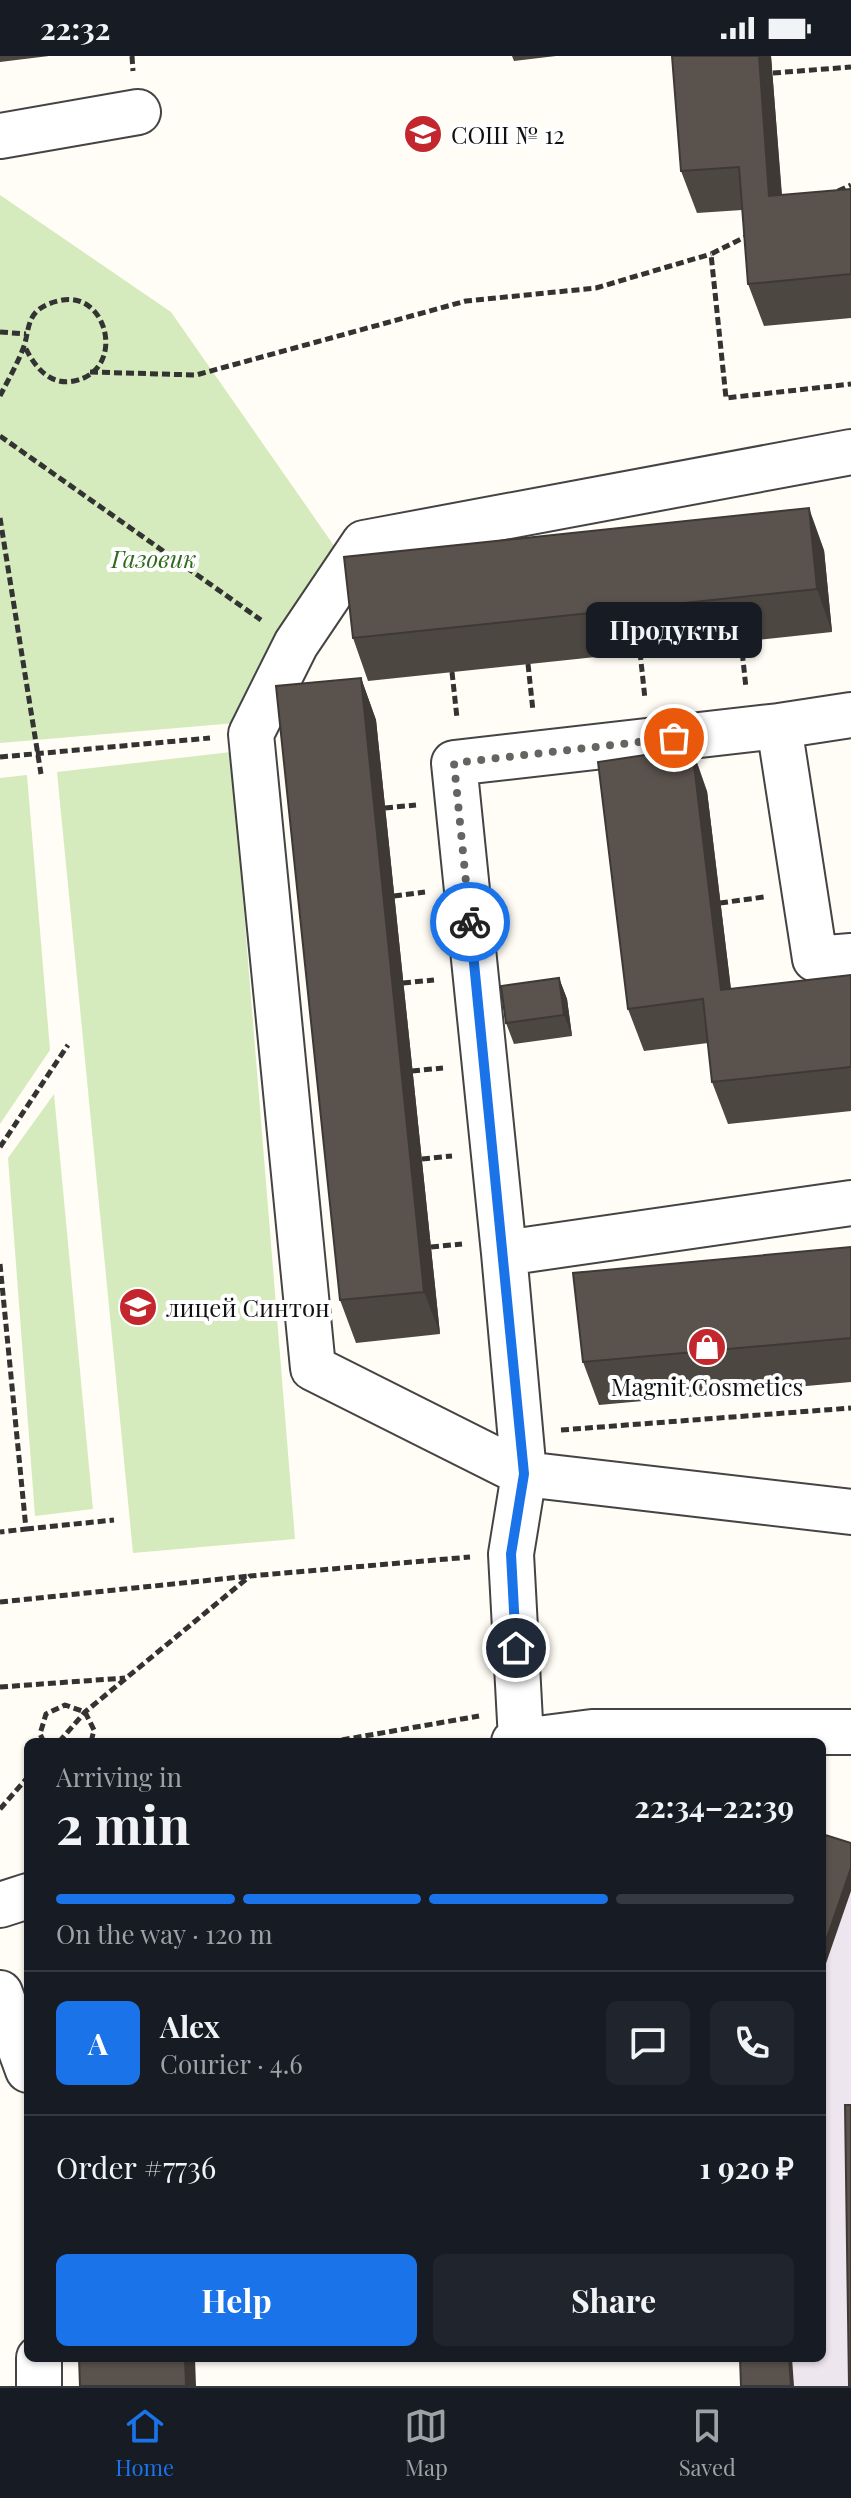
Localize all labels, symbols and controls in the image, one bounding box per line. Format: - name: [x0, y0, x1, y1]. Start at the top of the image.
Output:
- text: 22:32: [40, 8, 110, 48]
- school or university icon: СОШ № 12: [402, 113, 444, 155]
- place label: СОШ № 12: [451, 118, 565, 150]
- park label: Газовик: [110, 542, 197, 574]
- callout: Продукты: [586, 602, 762, 658]
- text: Продукты: [609, 612, 739, 647]
- pin: [640, 704, 708, 772]
- icon: bag: [652, 716, 696, 760]
- courier: [430, 882, 510, 962]
- icon: bike: [448, 900, 492, 944]
- school or university icon: лицей Синтон: [117, 1286, 159, 1328]
- place label: лицей Синтон: [166, 1291, 330, 1323]
- shop icon: Magnit Cosmetics: [686, 1326, 728, 1368]
- place label: Magnit Cosmetics: [611, 1370, 803, 1402]
- pin: [482, 1614, 550, 1682]
- icon: home: [494, 1626, 538, 1670]
- text: Arriving in: [56, 1759, 182, 1794]
- text: 22:34–22:39: [634, 1786, 794, 1826]
- text: 2 min: [56, 1789, 190, 1858]
- text: On the way · 120 m: [56, 1916, 273, 1951]
- button: chat: [606, 2001, 690, 2085]
- button: phone: [710, 2001, 794, 2085]
- text: Alex: [160, 2006, 220, 2046]
- text: A: [88, 2023, 108, 2063]
- text: Courier · 4.6: [160, 2046, 303, 2081]
- text: Order #7736: [56, 2147, 216, 2187]
- text: 1 920 ₽: [699, 2147, 794, 2187]
- button: Help: [56, 2254, 417, 2346]
- button: Share: [433, 2254, 794, 2346]
- tab: Home: [115, 2404, 174, 2482]
- tab: Map: [404, 2404, 448, 2482]
- tab: Saved: [679, 2404, 736, 2482]

